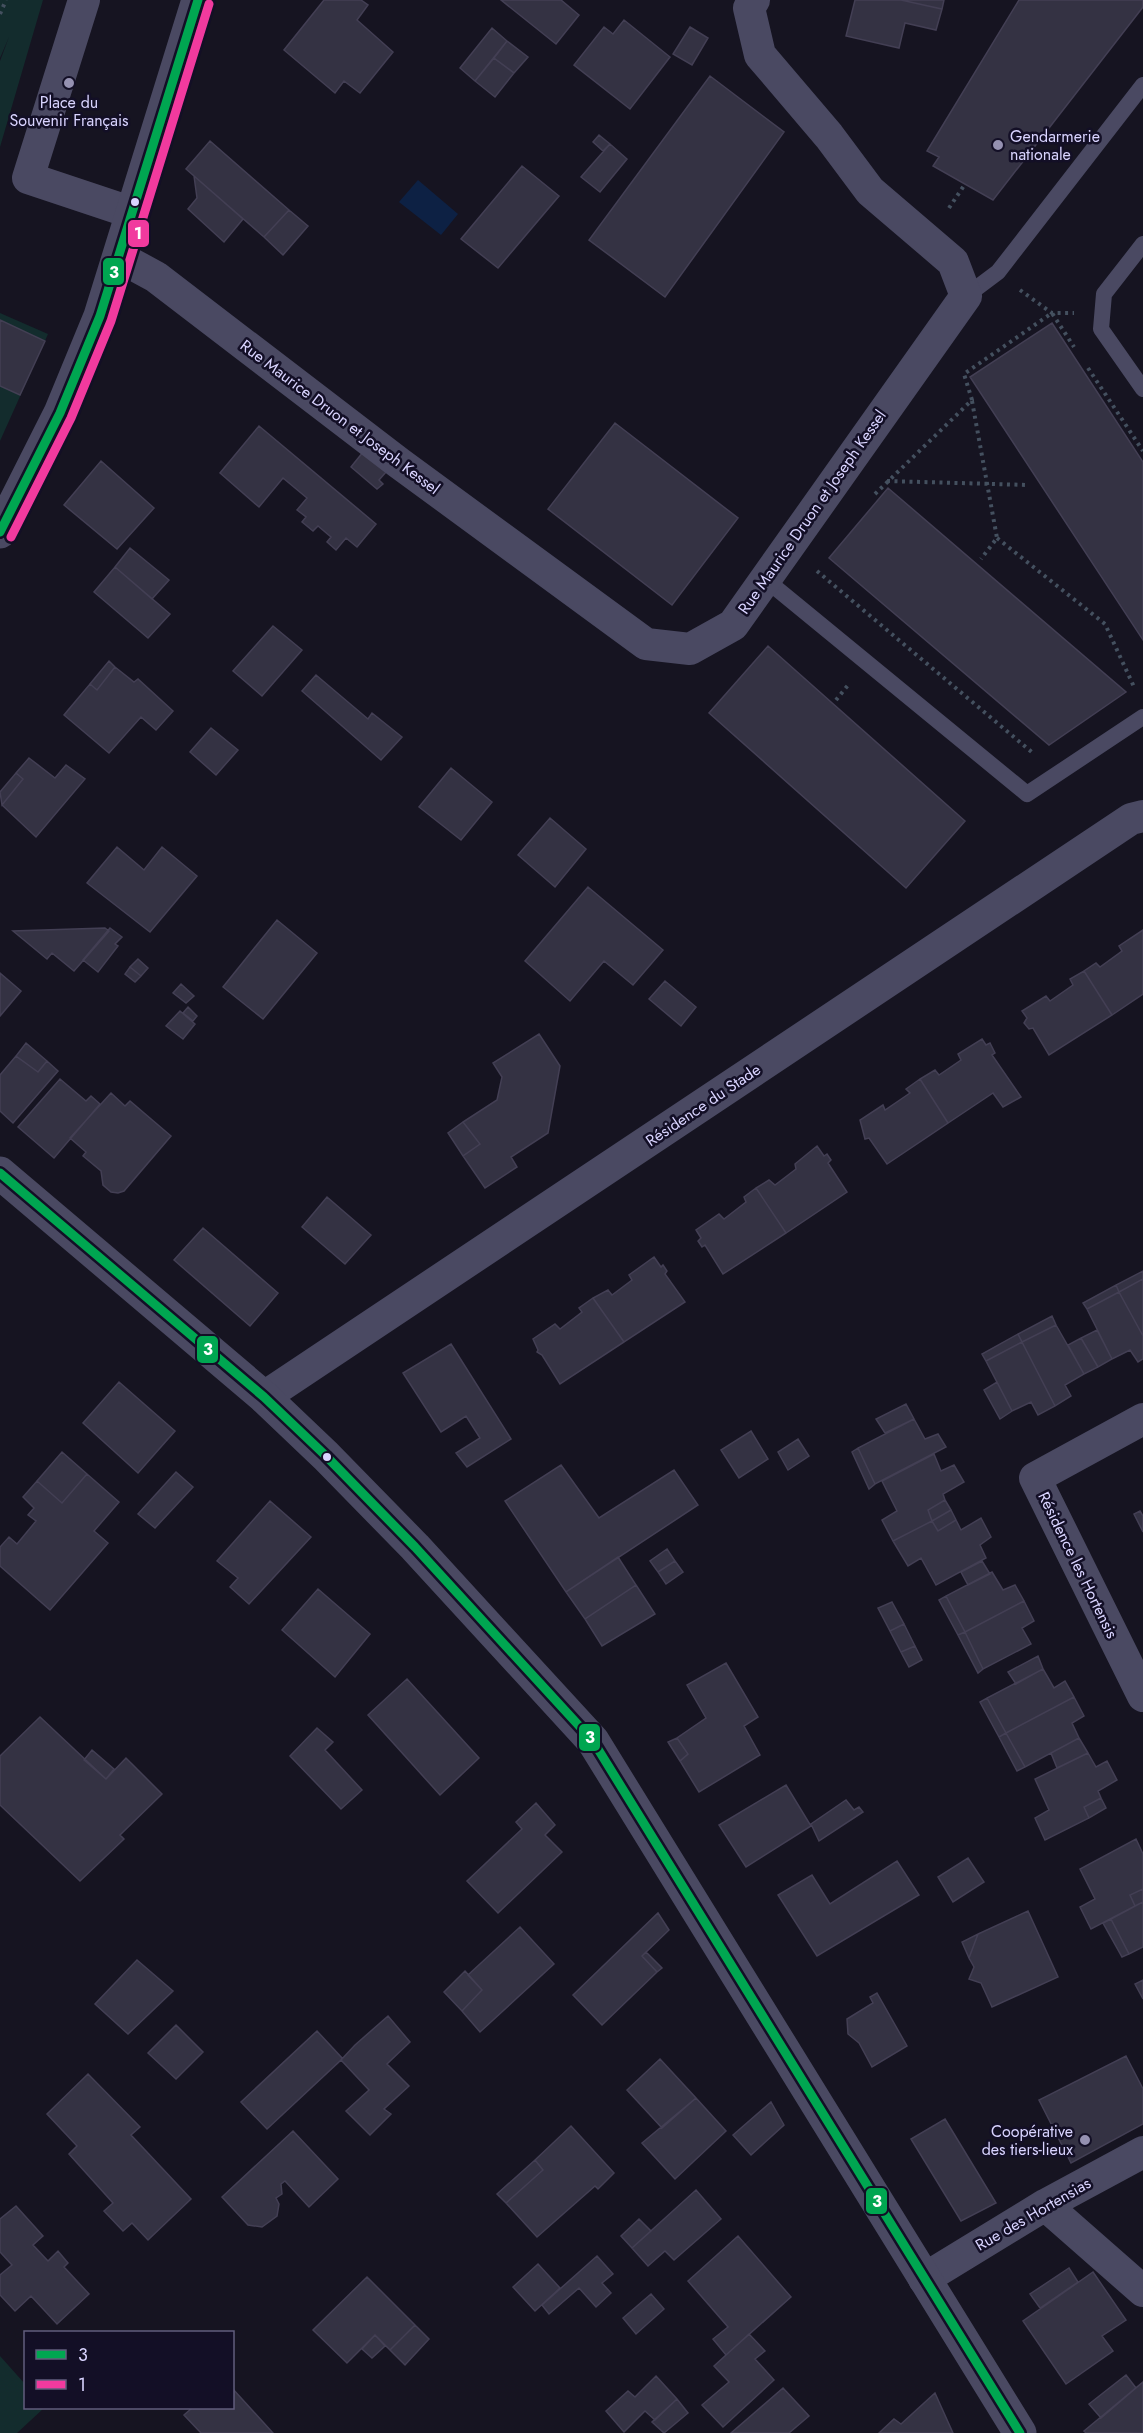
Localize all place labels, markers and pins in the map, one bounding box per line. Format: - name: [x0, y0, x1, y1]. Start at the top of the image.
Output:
- marker: Place du Souvenir Français: [62, 76, 76, 90]
- place label: Place du Souvenir Français: [9, 91, 129, 132]
- place label: Gendarmerie nationale: [1010, 125, 1100, 166]
- marker: Gendarmerie nationale: [991, 138, 1005, 152]
- unlabelled marker: [129, 196, 141, 208]
- unlabelled marker: [321, 1451, 333, 1463]
- place label: Coopérative des tiers-lieux: [982, 2120, 1073, 2161]
- marker: Coopérative des tiers-lieux: [1078, 2133, 1092, 2147]

